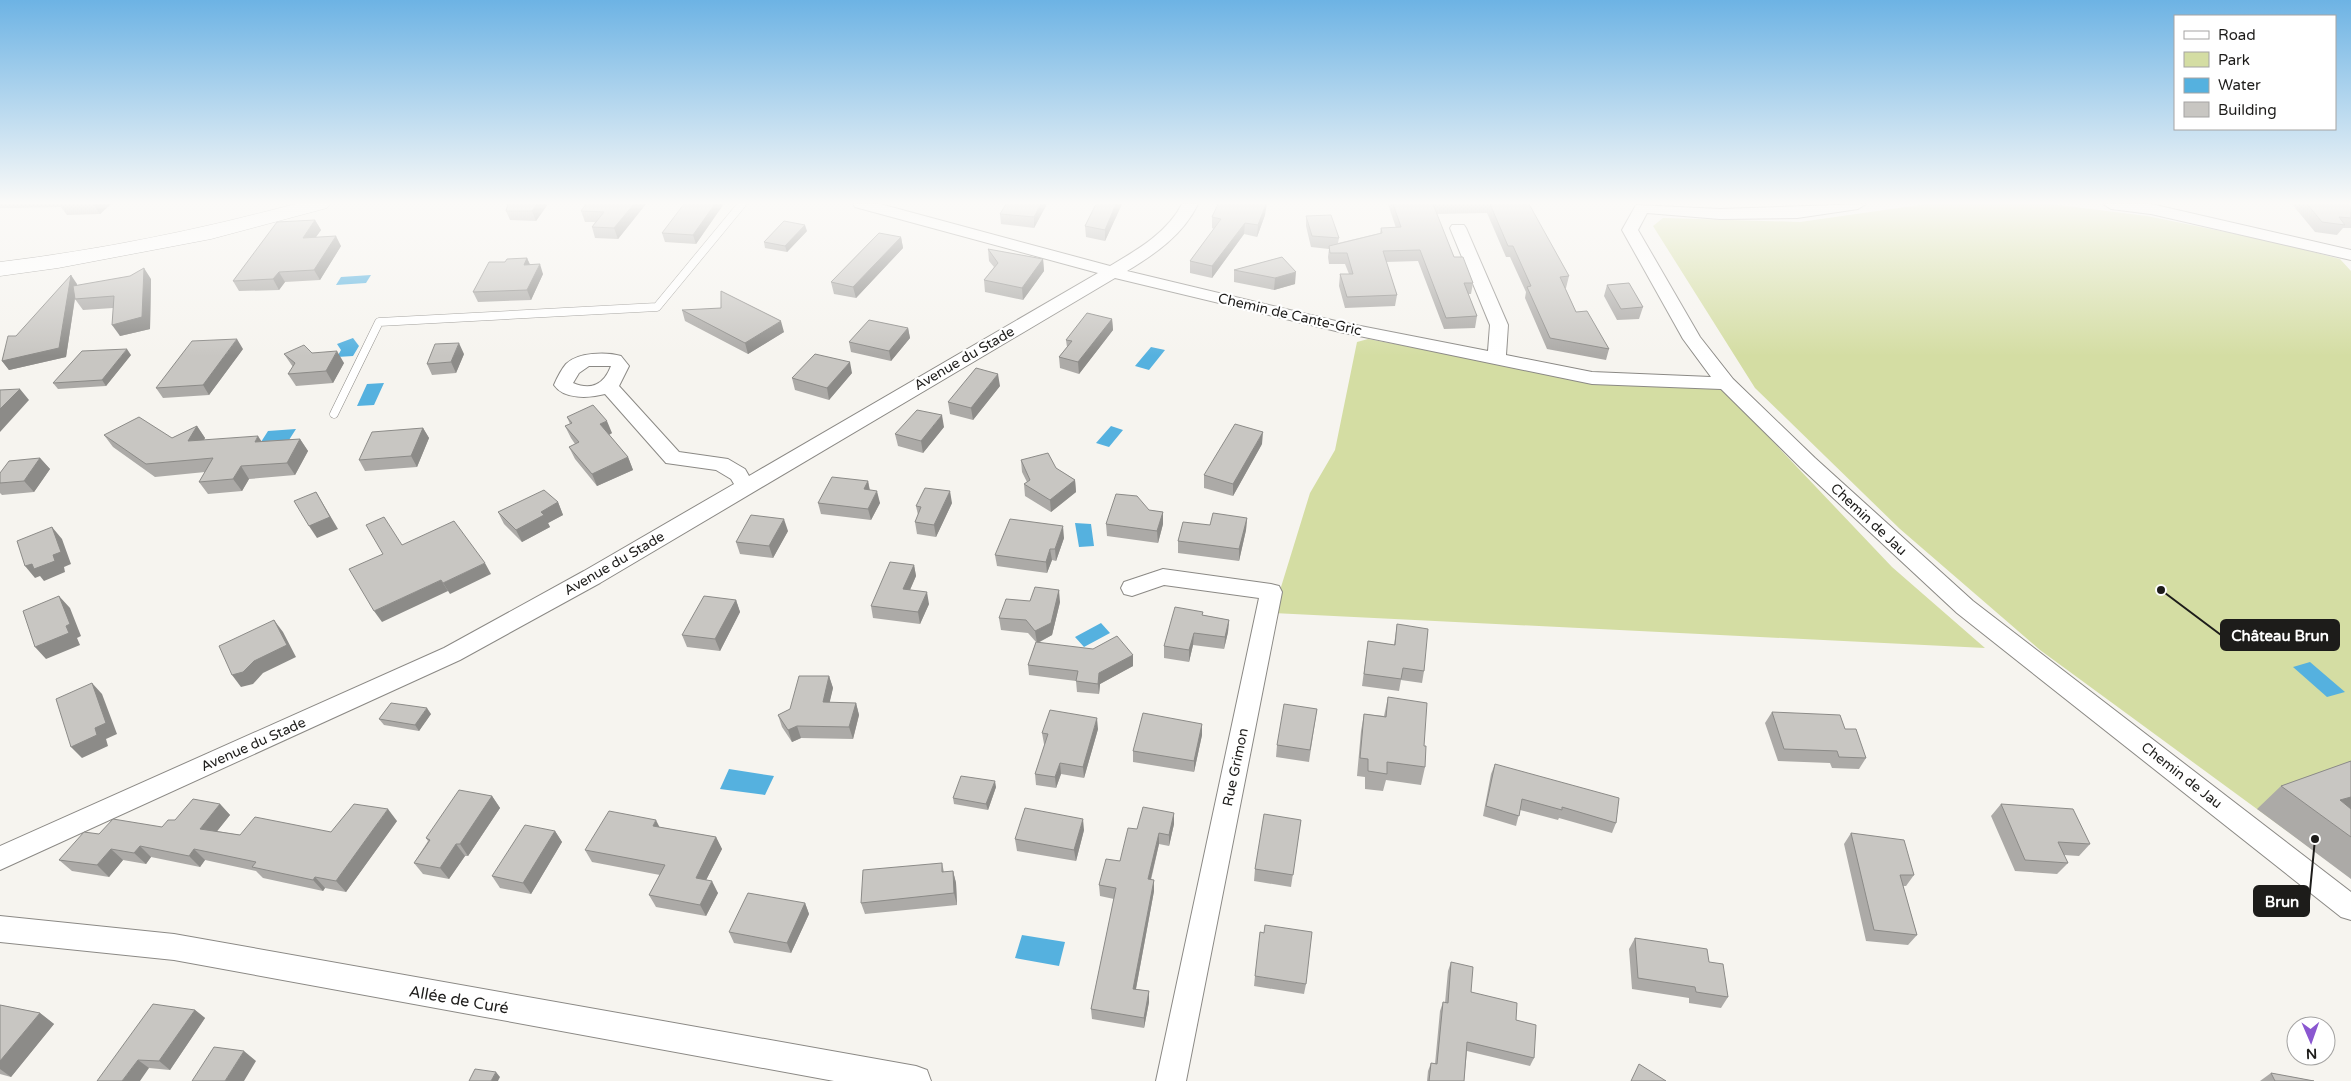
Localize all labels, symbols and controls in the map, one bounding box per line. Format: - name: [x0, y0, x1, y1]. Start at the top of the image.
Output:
- legend: [2174, 15, 2336, 130]
- text: Road: [2218, 26, 2256, 44]
- text: Park: [2218, 51, 2250, 69]
- text: Water: [2218, 76, 2261, 94]
- text: Building: [2218, 101, 2277, 119]
- street label: Chemin de Cante-Gric: [1216, 290, 1363, 339]
- street label: Avenue du Stade: [911, 323, 1018, 394]
- street label: Chemin de Jau: [1827, 480, 1910, 559]
- street label: Avenue du Stade: [561, 528, 668, 599]
- callout: Château Brun: [2221, 620, 2339, 650]
- text: Château Brun: [2231, 627, 2329, 645]
- street label: Avenue du Stade: [198, 714, 308, 775]
- street label: Rue Grimon: [1219, 727, 1252, 808]
- street label: Chemin de Jau: [2138, 739, 2226, 812]
- callout: Brun: [2254, 886, 2309, 916]
- text: Brun: [2265, 893, 2299, 911]
- street label: Allée de Curé: [407, 981, 510, 1019]
- north arrow: [2286, 1016, 2336, 1066]
- text: N: [2306, 1045, 2317, 1062]

